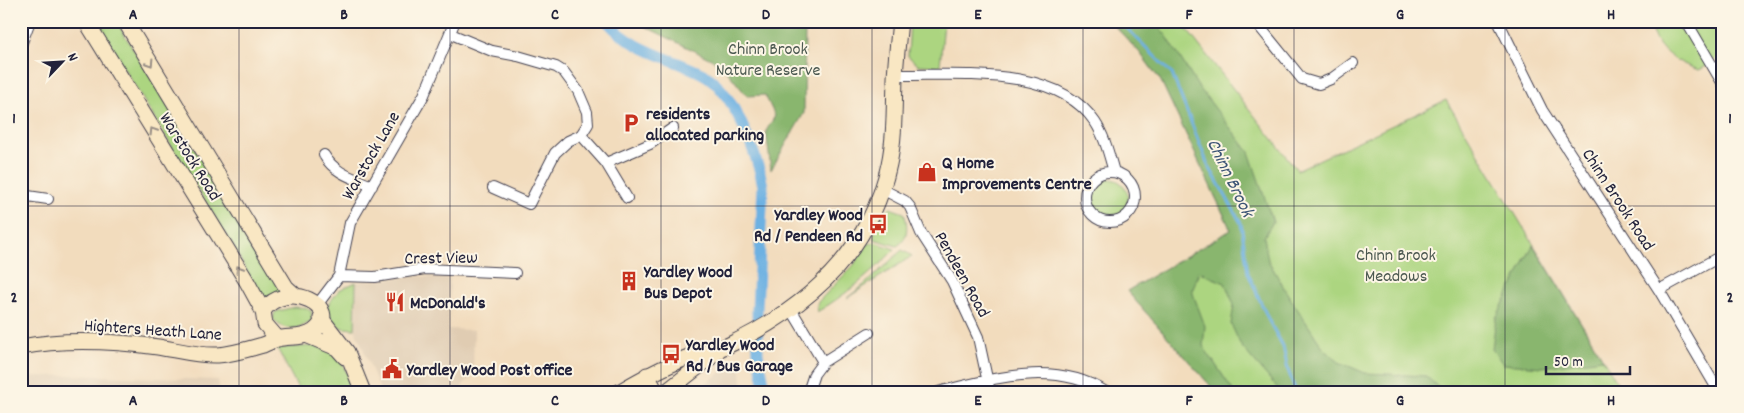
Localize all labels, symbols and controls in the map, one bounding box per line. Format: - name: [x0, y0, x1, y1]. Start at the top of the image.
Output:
- text: A: [129, 4, 138, 27]
- text: B: [340, 4, 348, 27]
- text: C: [551, 4, 559, 27]
- text: D: [762, 4, 771, 27]
- text: E: [974, 4, 982, 27]
- text: F: [1185, 4, 1193, 27]
- text: G: [1396, 4, 1404, 27]
- text: H: [1607, 4, 1615, 27]
- north arrow: [38, 38, 88, 88]
- park label: Chinn Brook Nature Reserve: [716, 38, 820, 84]
- text: N: [61, 50, 83, 65]
- one-way arrow: [144, 57, 154, 66]
- place label: residents allocated parking: [646, 103, 764, 149]
- street label: Warstock Lane: [337, 107, 408, 205]
- text: 1: [12, 108, 16, 131]
- street label: Warstock Road: [152, 108, 226, 206]
- text: 1: [1728, 108, 1732, 131]
- parking icon: residents allocated parking: [620, 112, 642, 134]
- one-way arrow: [150, 127, 160, 136]
- water label: Chinn Brook: [1198, 135, 1260, 224]
- street label: Chinn Brook Road: [1574, 144, 1659, 256]
- place label: Q Home Improvements Centre: [942, 152, 1092, 198]
- shop icon: Q Home Improvements Centre: [916, 161, 938, 183]
- place label: Yardley Wood Rd / Pendeen Rd: [754, 204, 863, 250]
- bus stop icon: Yardley Wood Rd / Pendeen Rd: [867, 213, 889, 235]
- street label: Pendeen Road: [927, 228, 995, 323]
- park label: Chinn Brook Meadows: [1356, 244, 1436, 290]
- street label: Crest View: [404, 246, 478, 273]
- place label: Yardley Wood Bus Depot: [643, 261, 733, 307]
- one-way arrow: [236, 265, 246, 274]
- building icon: Yardley Wood Bus Depot: [618, 270, 640, 292]
- text: 2: [11, 287, 18, 310]
- text: 2: [1727, 287, 1734, 310]
- restaurant icon: McDonald's: [384, 291, 406, 313]
- place label: McDonald's: [410, 292, 486, 317]
- street label: Highters Heath Lane: [83, 314, 223, 349]
- place label: Yardley Wood Rd / Bus Garage: [685, 334, 793, 380]
- bus stop icon: Yardley Wood Rd / Bus Garage: [660, 343, 682, 365]
- scale bar: [1546, 343, 1630, 375]
- text: 50 m: [1554, 352, 1583, 374]
- public building icon: Yardley Wood Post office: [381, 358, 403, 380]
- place label: Yardley Wood Post office: [406, 359, 572, 384]
- text: A: [129, 390, 138, 413]
- text: B: [340, 390, 348, 413]
- text: C: [551, 390, 559, 413]
- text: D: [762, 390, 771, 413]
- text: E: [974, 390, 982, 413]
- text: F: [1185, 390, 1193, 413]
- text: G: [1396, 390, 1404, 413]
- text: H: [1607, 390, 1615, 413]

